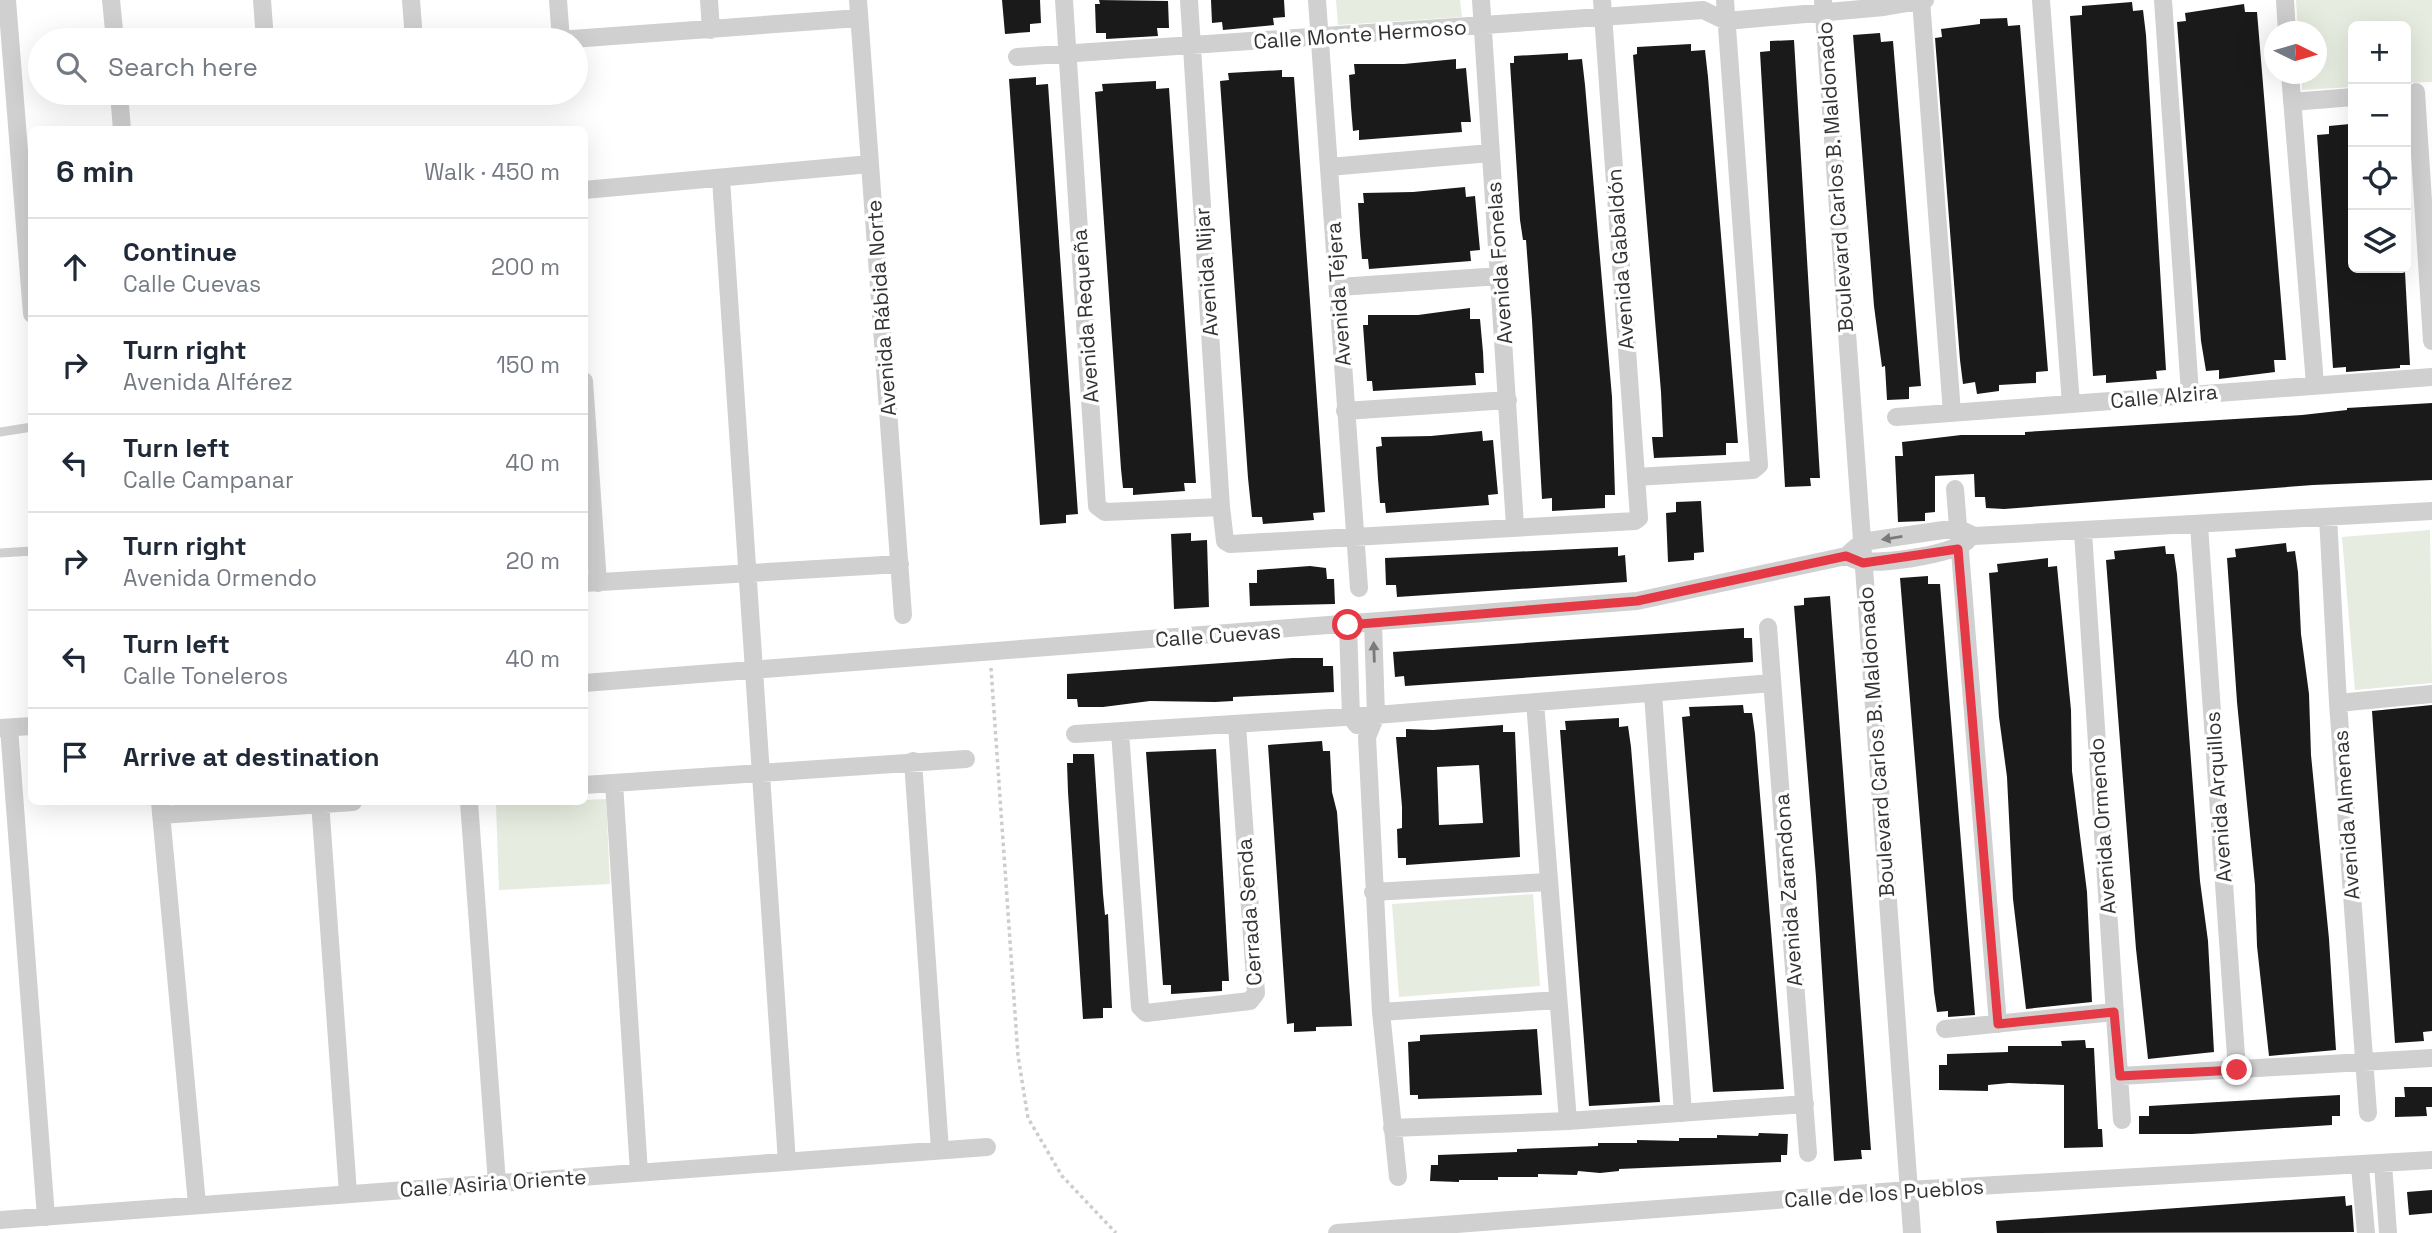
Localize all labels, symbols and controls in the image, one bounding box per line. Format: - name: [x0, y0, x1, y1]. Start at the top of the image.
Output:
- street label: Calle Monte Hermoso: [1252, 13, 1468, 55]
- street label: Boulevard Carlos B. Maldonado: [1811, 21, 1859, 333]
- north arrow: [2264, 21, 2327, 84]
- map controls: [2348, 21, 2411, 273]
- button: +: [2348, 21, 2411, 84]
- search box: [28, 28, 588, 105]
- icon: search: [52, 48, 90, 86]
- text: Search here: [108, 50, 258, 84]
- button: −: [2348, 84, 2411, 147]
- button: locate: [2348, 147, 2411, 210]
- text: 6 min: [56, 152, 134, 191]
- text: Walk · 450 m: [424, 157, 560, 187]
- street label: Avenida Gabaldón: [1600, 168, 1640, 350]
- street label: Avenida Fonelas: [1480, 181, 1518, 345]
- street label: Avenida Rábida Norte: [860, 199, 902, 417]
- street label: Avenida Nijar: [1188, 206, 1224, 338]
- button: layers: [2348, 210, 2411, 273]
- street label: Avenida Téjera: [1319, 221, 1357, 367]
- street label: Avenida Requeña: [1065, 228, 1105, 404]
- text: Continue: [123, 235, 237, 269]
- icon: ahead: [56, 248, 94, 286]
- text: 200 m: [491, 252, 560, 282]
- text: Calle Cuevas: [123, 269, 261, 299]
- text: Turn right: [123, 333, 247, 367]
- icon: right: [56, 346, 94, 384]
- text: 150 m: [496, 350, 560, 380]
- text: Avenida Alférez: [123, 367, 293, 397]
- street label: Calle Alzira: [2109, 378, 2219, 414]
- text: Turn left: [123, 431, 230, 465]
- icon: left: [56, 444, 94, 482]
- text: 40 m: [505, 448, 560, 478]
- text: Calle Campanar: [123, 465, 294, 495]
- text: Turn right: [123, 529, 247, 563]
- one-way arrow: [1881, 533, 1903, 544]
- icon: right: [56, 542, 94, 580]
- text: 20 m: [506, 546, 560, 576]
- text: Avenida Ormendo: [123, 563, 317, 593]
- street label: Boulevard Carlos B. Maldonado: [1852, 586, 1900, 898]
- route start: [1332, 609, 1363, 640]
- street label: Calle Cuevas: [1154, 617, 1282, 653]
- text: Turn left: [123, 627, 230, 661]
- icon: left: [56, 640, 94, 678]
- one-way arrow: [1368, 641, 1380, 663]
- text: 40 m: [505, 644, 560, 674]
- text: Calle Toneleros: [123, 661, 288, 691]
- street label: Avenida Arquillos: [2199, 710, 2237, 884]
- street label: Avenida Almenas: [2327, 729, 2365, 901]
- street label: Avenida Ormendo: [2082, 737, 2122, 915]
- icon: arrive: [56, 738, 94, 776]
- text: Arrive at destination: [123, 740, 380, 774]
- street label: Avenida Zarandona: [1768, 793, 1808, 987]
- street label: Cerrada Senda: [1230, 837, 1268, 987]
- route end: [2221, 1054, 2252, 1085]
- street label: Calle Asiria Oriente: [399, 1163, 587, 1203]
- street label: Calle de los Pueblos: [1783, 1173, 1985, 1213]

